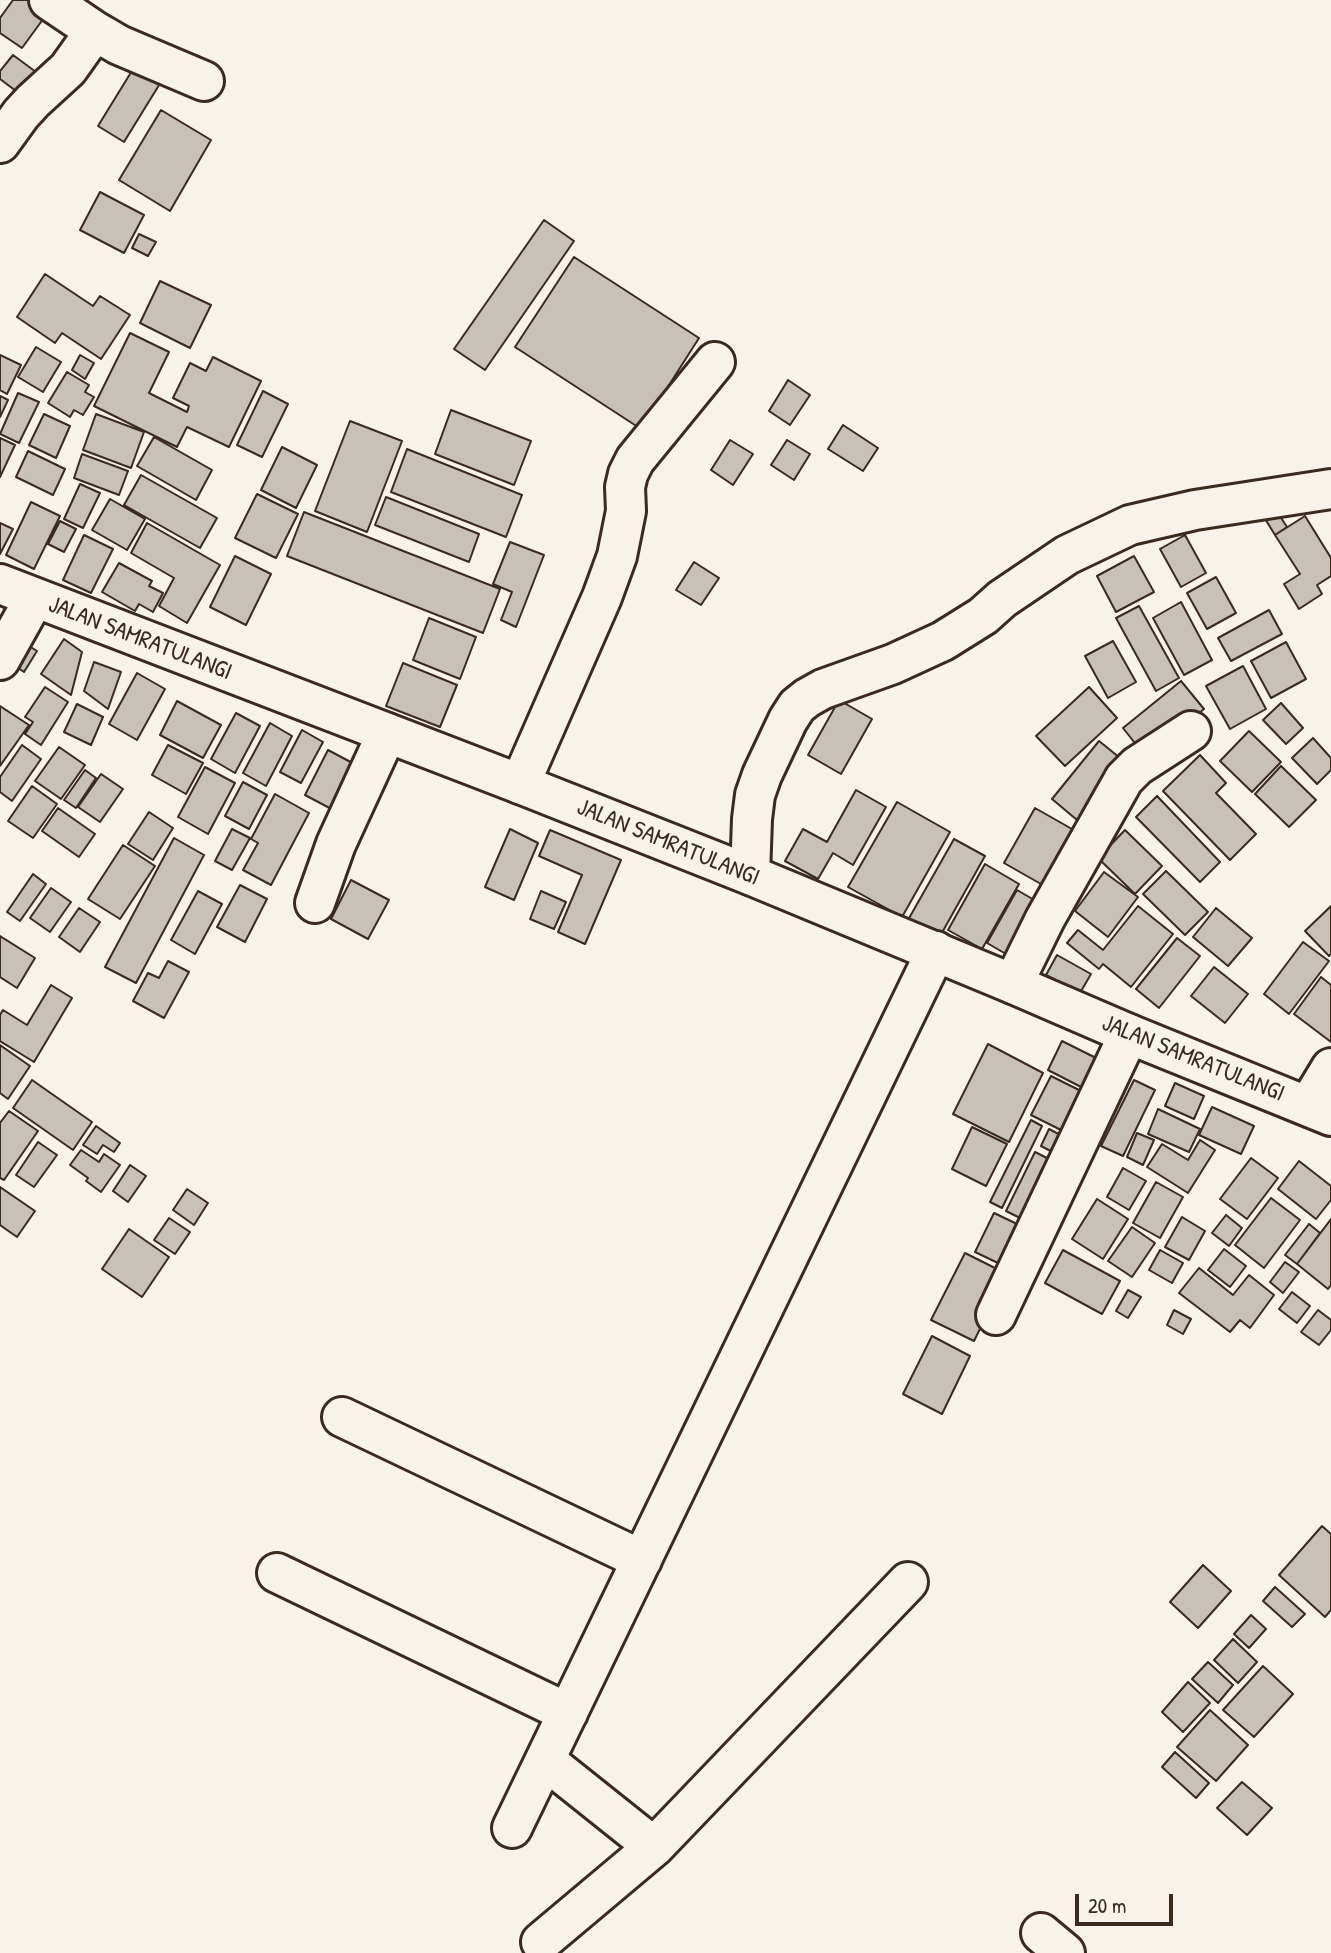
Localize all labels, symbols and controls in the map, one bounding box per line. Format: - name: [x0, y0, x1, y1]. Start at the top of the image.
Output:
- street label: JALAN SAMRATULANGI: [44, 591, 236, 687]
- street label: JALAN SAMRATULANGI: [573, 793, 763, 893]
- street label: JALAN SAMRATULANGI: [1098, 1009, 1288, 1109]
- scale bar: [1079, 1880, 1177, 1924]
- text: 20 m: [1088, 1891, 1126, 1920]

